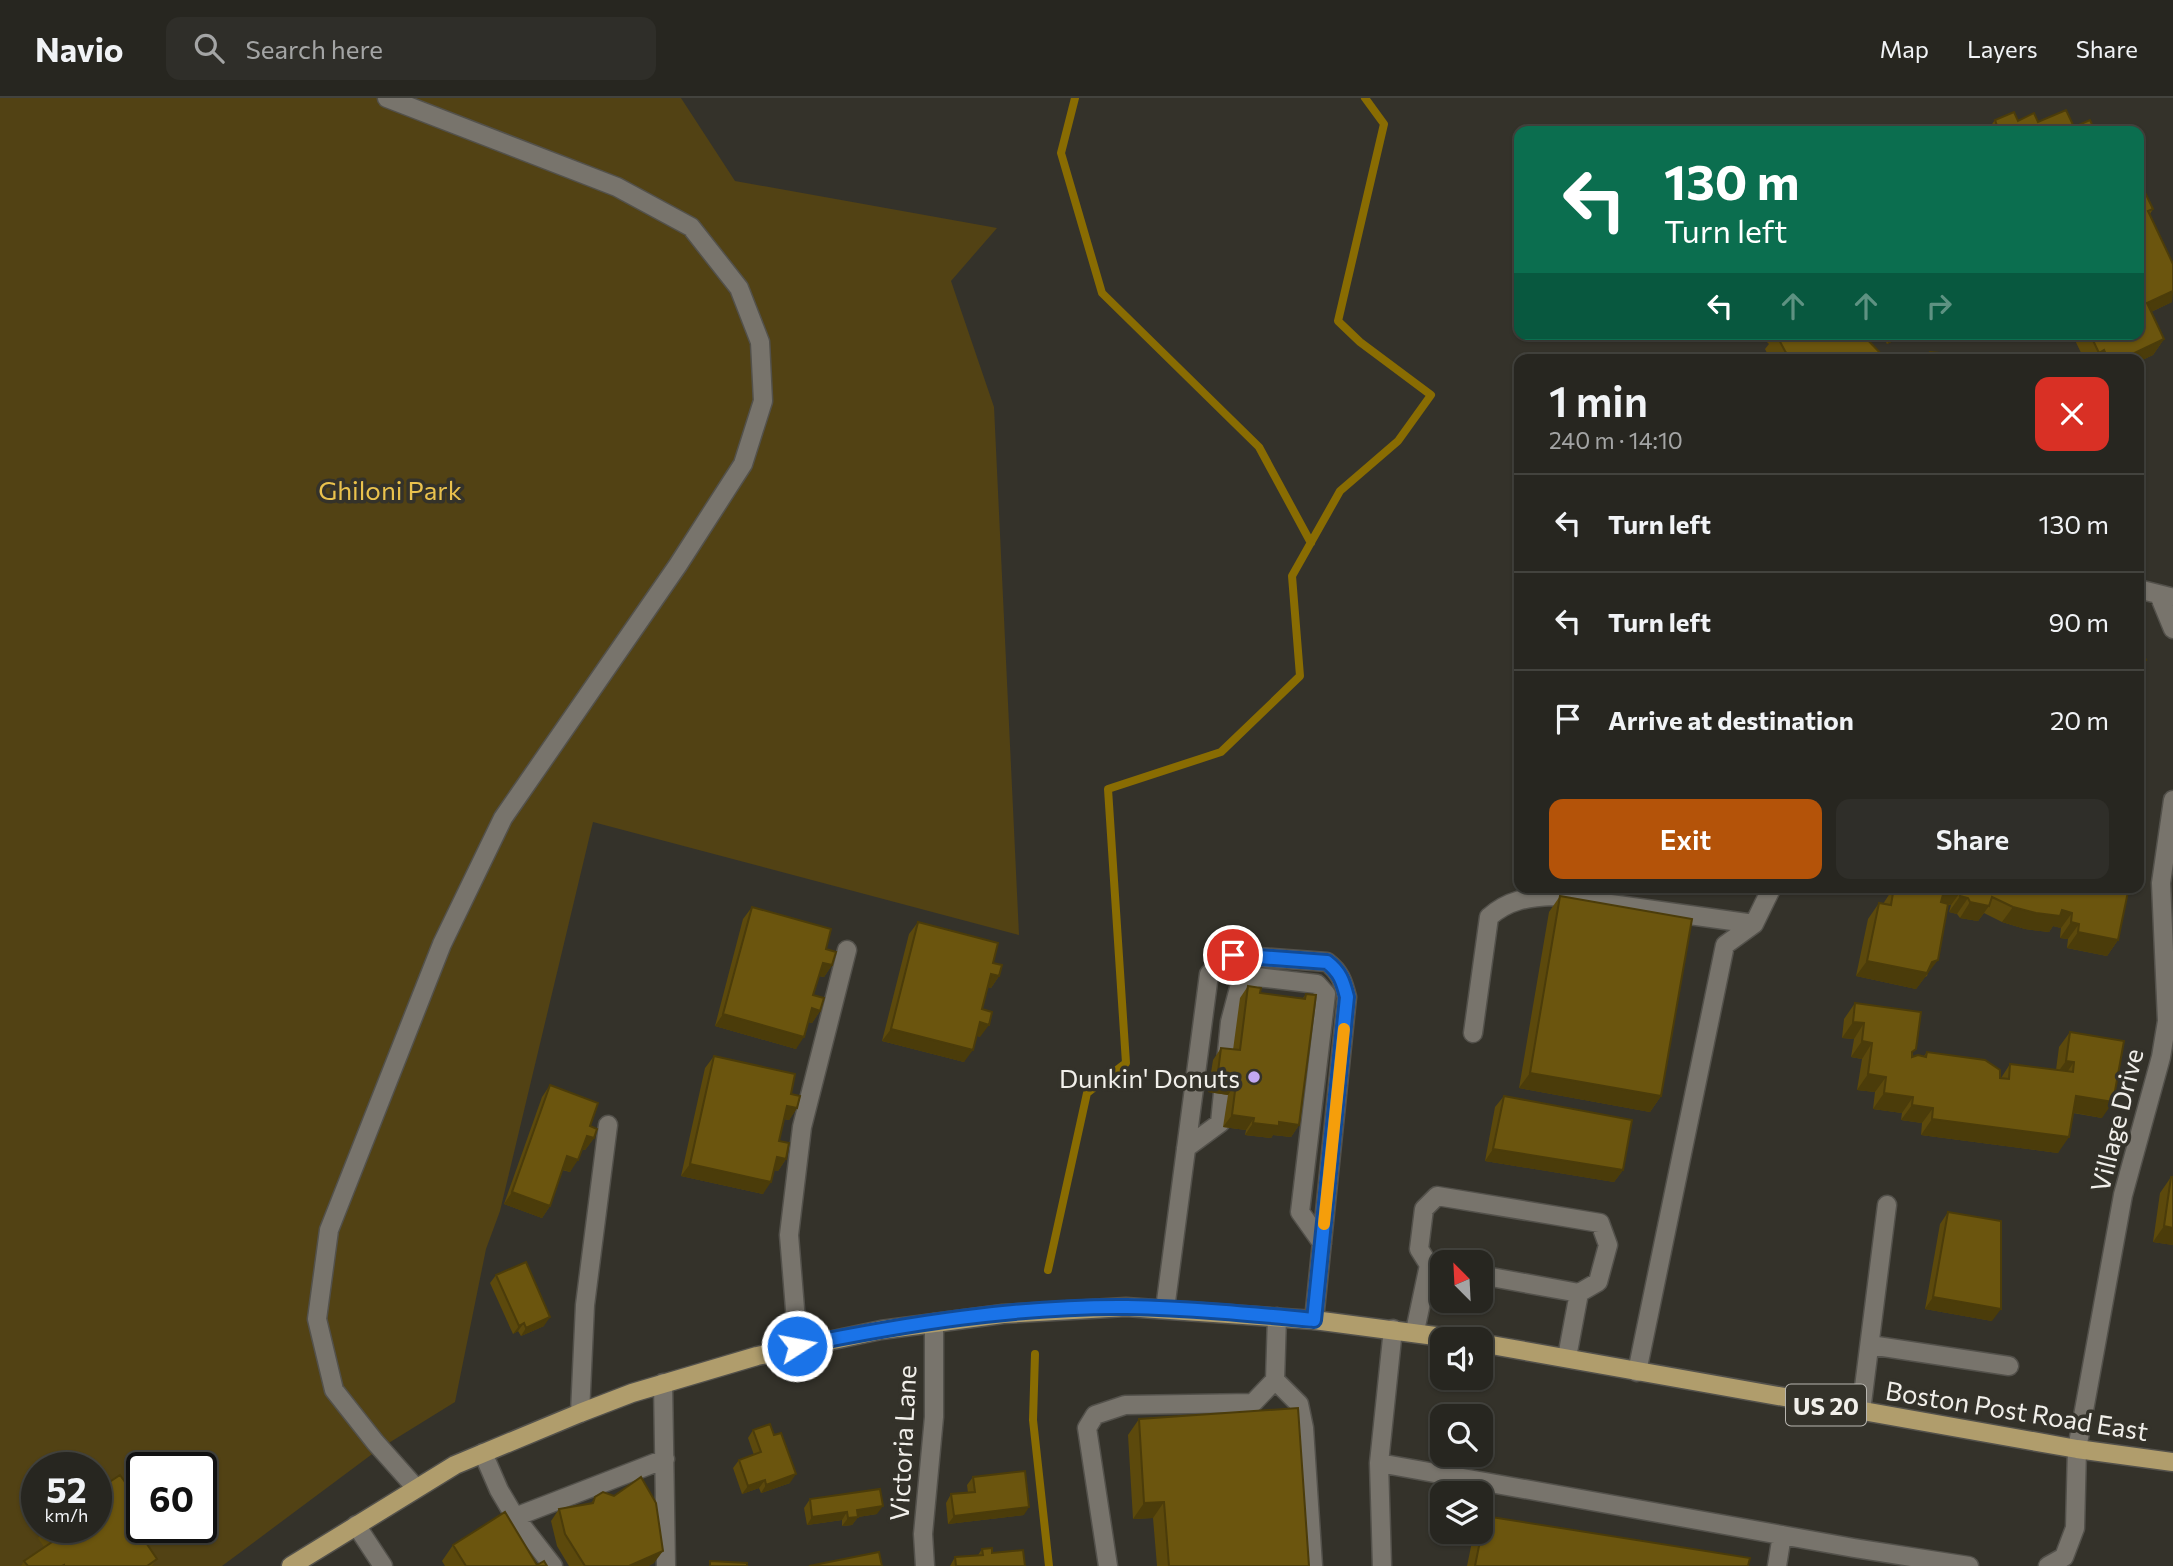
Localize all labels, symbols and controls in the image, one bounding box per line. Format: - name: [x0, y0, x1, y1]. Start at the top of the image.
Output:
- search box: [166, 17, 656, 80]
- text: Navio: [35, 28, 124, 69]
- icon: search: [190, 29, 228, 67]
- text: Search here: [246, 33, 383, 64]
- text: Map: [1880, 34, 1929, 63]
- text: Layers: [1967, 34, 2038, 63]
- text: Share: [2076, 34, 2138, 63]
- text: 130 m: [1664, 150, 1799, 210]
- icon: left: [1549, 154, 1640, 245]
- text: Turn left: [1664, 210, 1788, 250]
- icon: left: [1701, 287, 1739, 325]
- icon: ahead: [1774, 287, 1812, 325]
- icon: ahead: [1847, 287, 1885, 325]
- icon: right: [1920, 287, 1958, 325]
- text: 1 min: [1549, 374, 1648, 426]
- button: close: [2035, 377, 2109, 451]
- text: 240 m · 14:10: [1549, 426, 1683, 454]
- park label: Ghiloni Park: [318, 474, 462, 505]
- icon: left: [1549, 504, 1587, 542]
- text: Turn left: [1608, 508, 1711, 539]
- text: 130 m: [2038, 508, 2109, 539]
- icon: left: [1549, 602, 1587, 640]
- text: Turn left: [1608, 606, 1711, 637]
- text: 90 m: [2049, 606, 2109, 637]
- icon: arrive: [1549, 700, 1587, 738]
- text: Arrive at destination: [1608, 704, 1854, 735]
- text: 20 m: [2050, 704, 2109, 735]
- button: Exit: [1549, 799, 1822, 879]
- button: Share: [1836, 799, 2109, 879]
- pin: [1203, 925, 1263, 985]
- icon: arrive: [1214, 936, 1252, 974]
- street label: Village Drive: [2083, 1045, 2149, 1195]
- place label: Dunkin' Donuts: [1059, 1062, 1240, 1093]
- marker: Dunkin' Donuts: [1246, 1069, 1262, 1085]
- north arrow: [1430, 1250, 1493, 1312]
- map controls: [1430, 1250, 1493, 1544]
- position arrow: [760, 1309, 834, 1383]
- button: sound: [1430, 1327, 1493, 1390]
- street label: Victoria Lane: [882, 1364, 922, 1522]
- street label: Boston Post Road East: [1884, 1374, 2150, 1446]
- road number: US 20: [1786, 1385, 1866, 1426]
- button: search: [1430, 1404, 1493, 1467]
- speed limit sign: 60: [126, 1452, 217, 1543]
- text: 52: [46, 1467, 87, 1510]
- button: layers: [1430, 1481, 1493, 1544]
- text: km/h: [45, 1504, 88, 1526]

